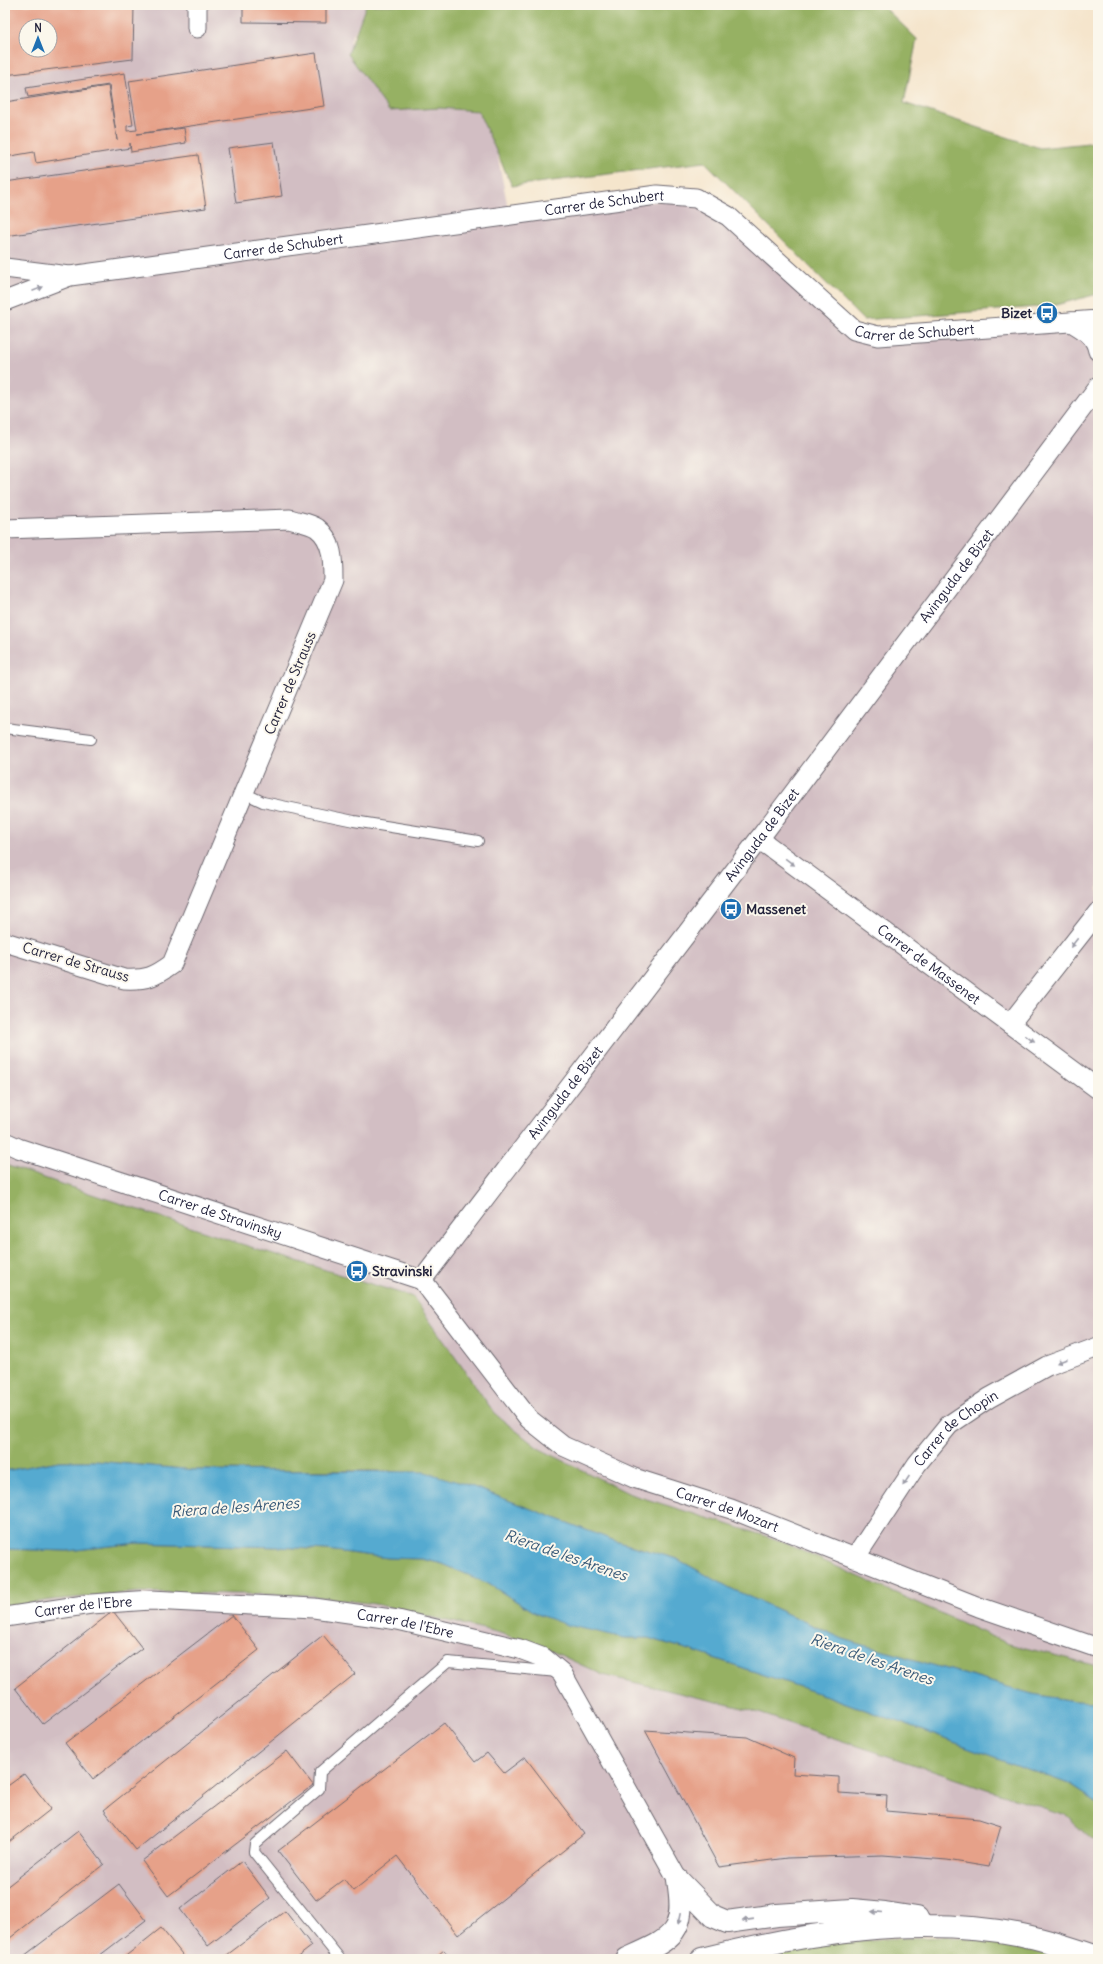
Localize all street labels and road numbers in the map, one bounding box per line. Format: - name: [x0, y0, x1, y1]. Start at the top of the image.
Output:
- street label: Carrer de Schubert: [543, 186, 665, 219]
- street label: Carrer de Schubert: [222, 229, 345, 264]
- street label: Carrer de Schubert: [853, 320, 975, 345]
- street label: Avinguda de Bizet: [915, 525, 998, 626]
- street label: Carrer de Strauss: [260, 629, 320, 737]
- street label: Avinguda de Bizet: [721, 784, 803, 885]
- street label: Carrer de Massenet: [874, 920, 984, 1008]
- street label: Carrer de Strauss: [20, 938, 132, 986]
- street label: Avinguda de Bizet: [524, 1042, 607, 1143]
- street label: Carrer de Stravinsky: [156, 1185, 284, 1243]
- street label: Carrer de Chopin: [910, 1386, 1001, 1470]
- street label: Carrer de Mozart: [674, 1483, 781, 1536]
- street label: Carrer de l'Ebre: [33, 1592, 133, 1621]
- street label: Carrer de l'Ebre: [356, 1605, 456, 1642]

